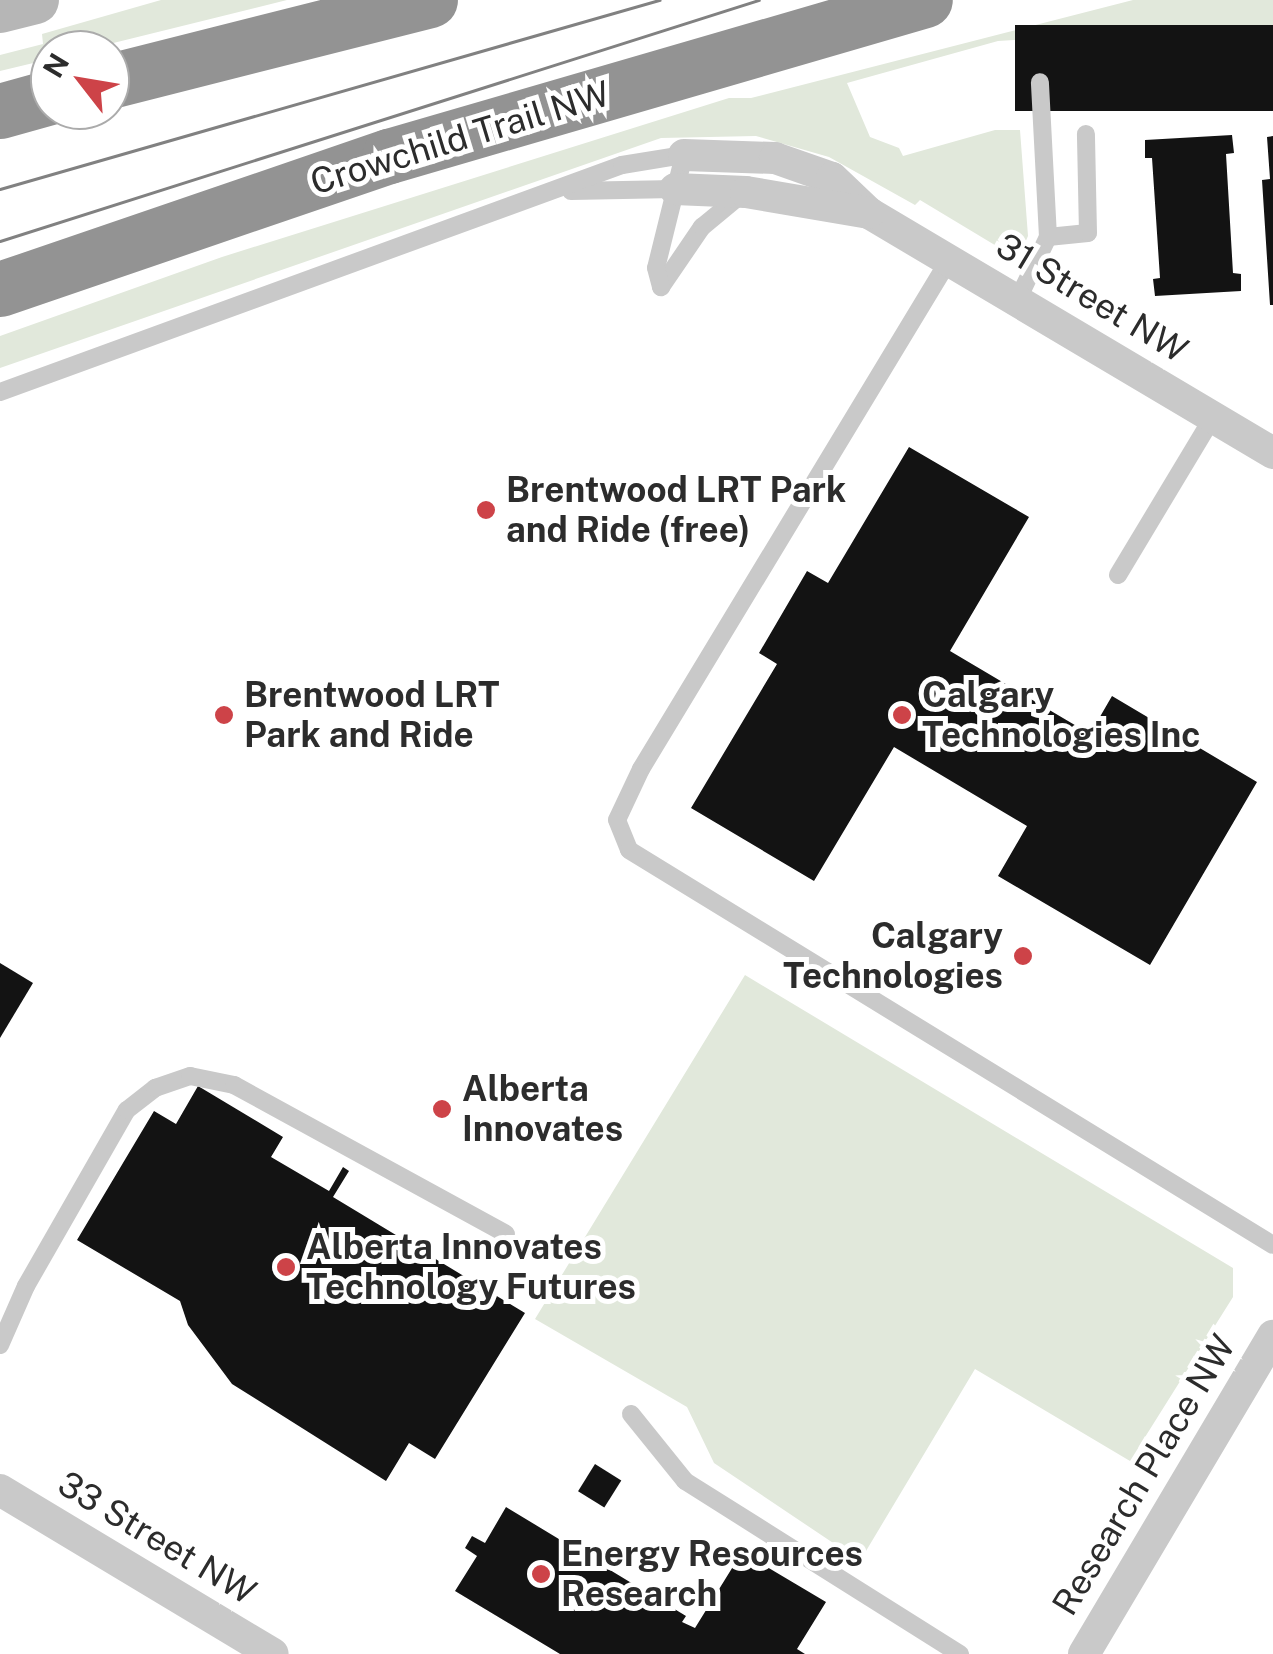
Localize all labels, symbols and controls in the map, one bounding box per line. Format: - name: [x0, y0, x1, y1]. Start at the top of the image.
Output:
- north arrow: [30, 30, 130, 130]
- text: N: [36, 47, 75, 83]
- street label: Crowchild Trail NW: [305, 72, 615, 204]
- street label: 31 Street NW: [989, 225, 1195, 371]
- place label: Brentwood LRT Park and Ride (free): [506, 469, 846, 551]
- marker: Brentwood LRT Park and Ride (free): [475, 499, 497, 521]
- place label: Brentwood LRT Park and Ride: [244, 674, 500, 756]
- place label: Calgary Technologies Inc: [922, 674, 1201, 756]
- marker: Brentwood LRT Park and Ride: [213, 704, 235, 726]
- marker: Calgary Technologies Inc: [891, 704, 913, 726]
- place label: Calgary Technologies: [783, 915, 1003, 997]
- marker: Calgary Technologies: [1012, 945, 1034, 967]
- place label: Alberta Innovates: [462, 1068, 623, 1150]
- marker: Alberta Innovates: [431, 1098, 453, 1120]
- place label: Alberta Innovates Technology Futures: [306, 1226, 636, 1308]
- marker: Alberta Innovates Technology Futures: [275, 1256, 297, 1278]
- street label: Research Place NW: [1044, 1327, 1244, 1623]
- street label: 33 Street NW: [51, 1463, 263, 1613]
- place label: Energy Resources Research: [561, 1533, 863, 1615]
- marker: Energy Resources Research: [530, 1563, 552, 1585]

